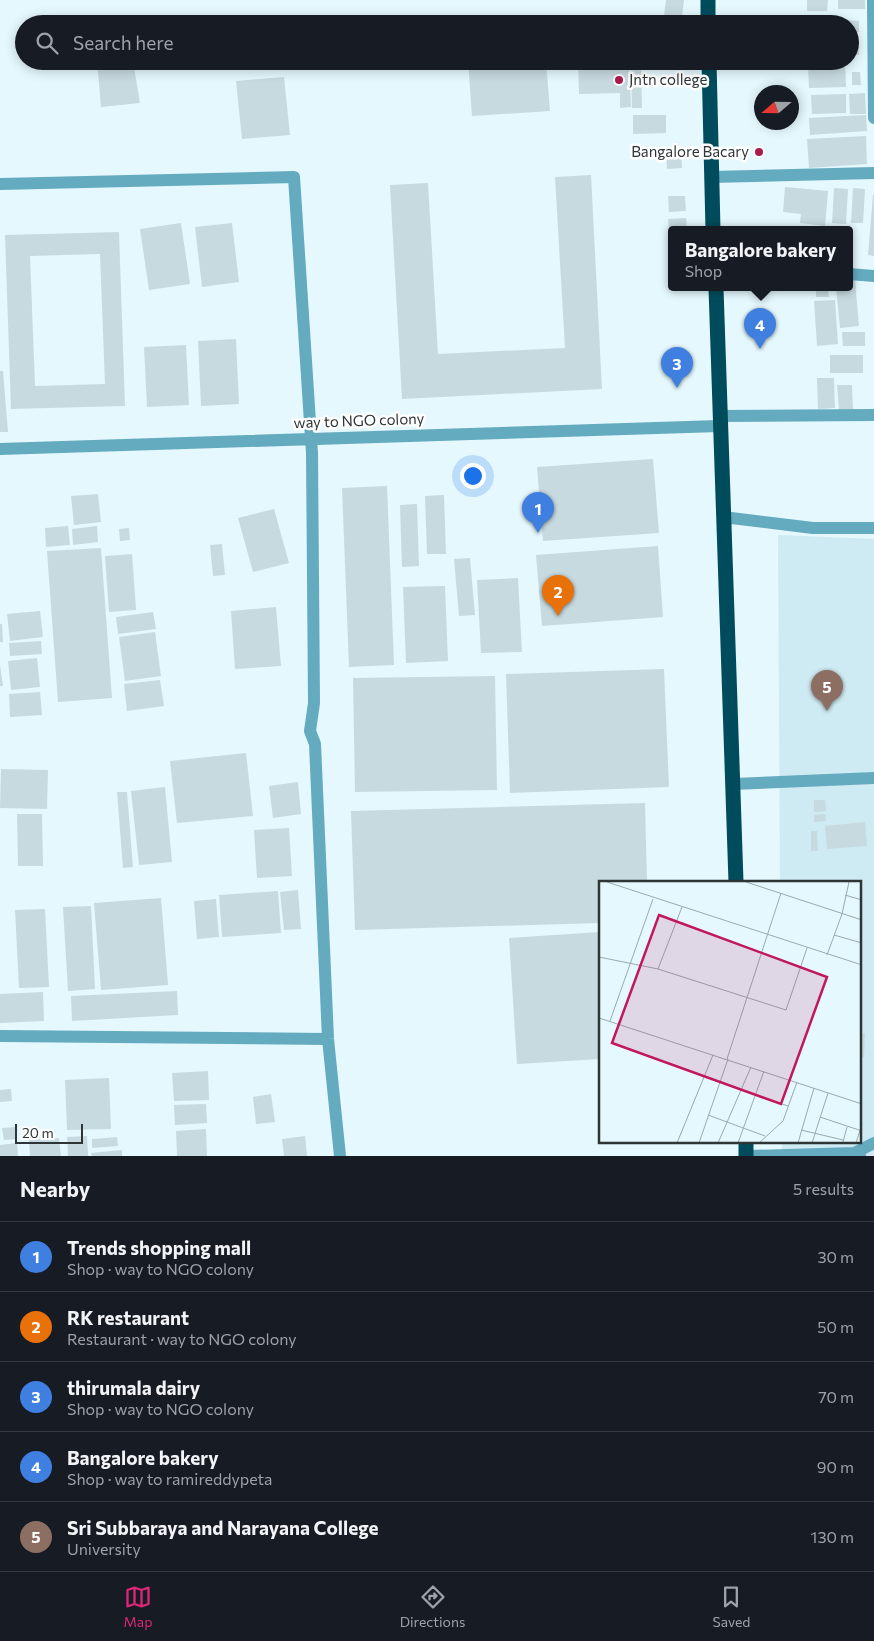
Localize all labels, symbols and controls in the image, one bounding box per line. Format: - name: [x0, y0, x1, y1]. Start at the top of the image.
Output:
- search box: [15, 15, 859, 70]
- icon: search: [33, 29, 61, 57]
- text: Search here: [73, 31, 173, 54]
- place label: Jntn college: [629, 70, 707, 88]
- marker: Jntn college: [613, 74, 625, 86]
- north arrow: [754, 85, 799, 130]
- place label: Bangalore Bacary: [631, 142, 749, 160]
- marker: Bangalore Bacary: [753, 146, 765, 158]
- popup: [668, 226, 853, 291]
- text: Bangalore bakery: [685, 238, 836, 261]
- text: Shop: [685, 261, 722, 280]
- pin: 4: [744, 308, 776, 349]
- pin: 3: [661, 347, 693, 388]
- street label: way to NGO colony: [293, 409, 425, 431]
- your location: [460, 463, 486, 489]
- pin: 1: [522, 492, 554, 533]
- pin: 2: [542, 575, 574, 616]
- pin: 5: [811, 670, 843, 711]
- inset map: [599, 881, 862, 1144]
- scale bar: [15, 1121, 82, 1144]
- text: 20 m: [22, 1124, 54, 1141]
- text: Nearby: [20, 1176, 90, 1201]
- text: 5 results: [793, 1179, 854, 1198]
- text: Trends shopping mall: [67, 1236, 251, 1259]
- text: 1: [32, 1247, 40, 1266]
- text: 30 m: [817, 1247, 854, 1266]
- text: Shop · way to NGO colony: [67, 1259, 254, 1278]
- text: RK restaurant: [67, 1306, 189, 1329]
- text: 2: [31, 1317, 41, 1336]
- text: 50 m: [817, 1317, 854, 1336]
- text: Restaurant · way to NGO colony: [67, 1329, 297, 1348]
- text: thirumala dairy: [67, 1376, 200, 1399]
- text: 3: [31, 1387, 41, 1406]
- text: 70 m: [818, 1387, 854, 1406]
- text: Shop · way to NGO colony: [67, 1399, 254, 1418]
- text: Bangalore bakery: [67, 1446, 219, 1469]
- text: 4: [31, 1457, 41, 1476]
- text: 90 m: [817, 1457, 854, 1476]
- text: Shop · way to ramireddypeta: [67, 1469, 272, 1488]
- text: Sri Subbaraya and Narayana College: [67, 1516, 378, 1539]
- text: 5: [31, 1527, 41, 1546]
- text: 130 m: [811, 1527, 854, 1546]
- text: University: [67, 1539, 141, 1558]
- tab: Map: [124, 1583, 152, 1630]
- tab: Directions: [400, 1583, 465, 1630]
- tab: Saved: [713, 1583, 750, 1630]

